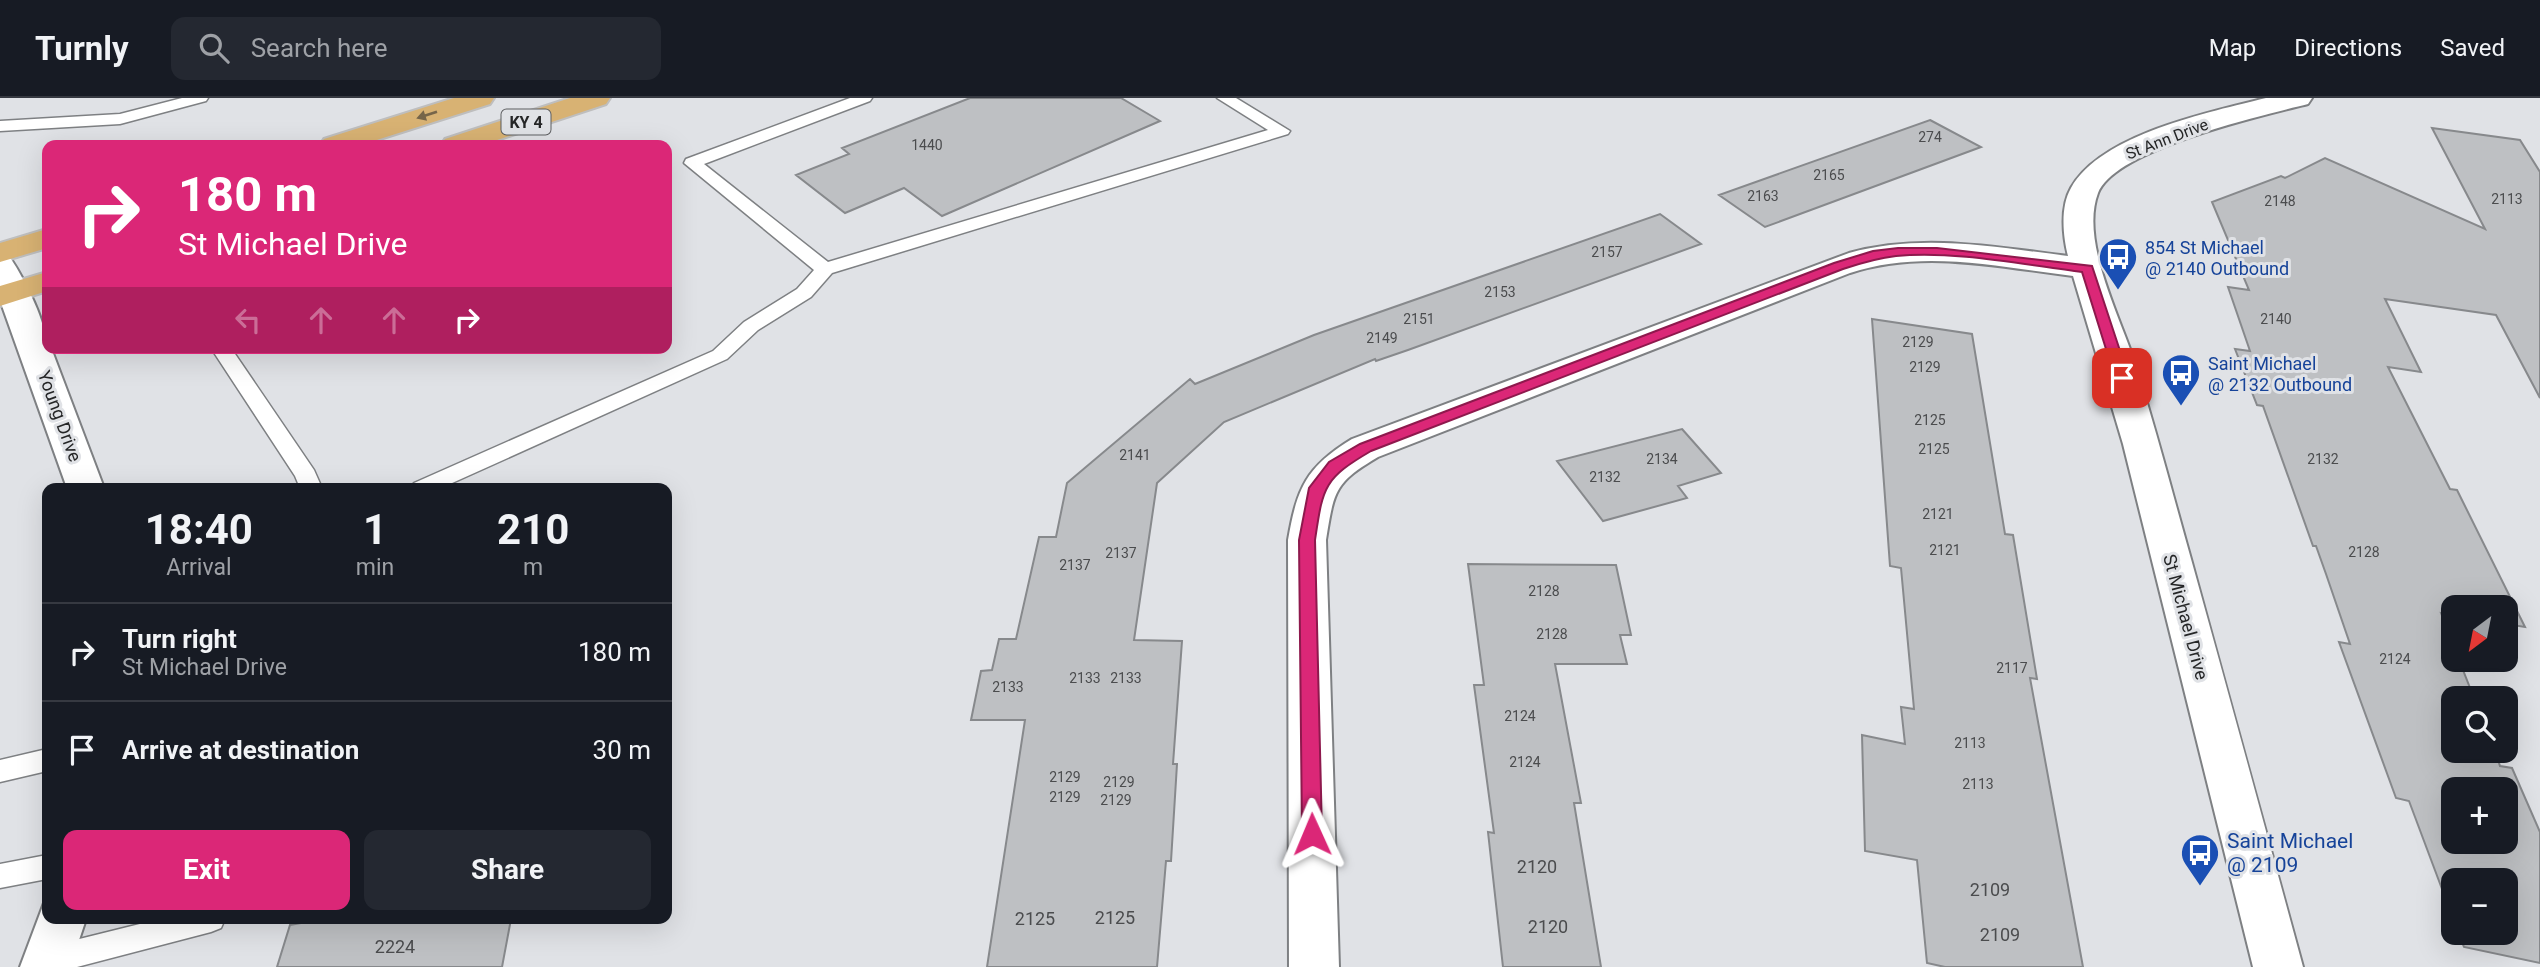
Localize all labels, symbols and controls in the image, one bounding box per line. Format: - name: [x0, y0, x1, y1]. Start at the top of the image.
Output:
- search box: [171, 17, 661, 80]
- text: Turnly: [35, 29, 129, 68]
- icon: search: [195, 29, 233, 67]
- text: Search here: [251, 33, 387, 63]
- text: Map: [2209, 34, 2256, 62]
- text: Directions: [2294, 34, 2402, 62]
- text: Saved: [2440, 34, 2505, 62]
- road number: KY 4: [502, 110, 550, 134]
- one-way arrow: [417, 111, 438, 121]
- street label: St Ann Drive: [2123, 115, 2211, 163]
- house number: 274: [1918, 129, 1942, 145]
- house number: 1440: [911, 137, 943, 153]
- text: 180 m: [178, 166, 317, 223]
- house number: 2165: [1813, 167, 1845, 183]
- icon: right: [63, 168, 154, 259]
- house number: 2163: [1747, 188, 1779, 204]
- house number: 2113: [2491, 191, 2523, 207]
- house number: 2148: [2264, 193, 2296, 209]
- text: St Michael Drive: [178, 225, 407, 263]
- bus stop icon: 854 St Michael @ 2140 Outbound: [2097, 236, 2139, 291]
- place label: 854 St Michael @ 2140 Outbound: [2145, 237, 2289, 279]
- house number: 2157: [1591, 244, 1623, 260]
- house number: 2153: [1484, 284, 1516, 300]
- icon: left: [229, 301, 267, 339]
- icon: ahead: [302, 301, 340, 339]
- icon: ahead: [375, 301, 413, 339]
- icon: right: [448, 301, 486, 339]
- house number: 2151: [1403, 311, 1435, 327]
- house number: 2140: [2260, 311, 2292, 327]
- house number: 2149: [1366, 330, 1398, 346]
- house number: 2129: [1902, 334, 1934, 350]
- pin: [2092, 348, 2152, 408]
- bus stop icon: Saint Michael @ 2132 Outbound: [2160, 352, 2202, 407]
- place label: Saint Michael @ 2132 Outbound: [2208, 353, 2352, 395]
- house number: 2129: [1909, 359, 1941, 375]
- icon: arrive: [2103, 359, 2141, 397]
- street label: Young Drive: [34, 368, 86, 464]
- house number: 2125: [1914, 412, 1946, 428]
- house number: 2125: [1918, 441, 1950, 457]
- house number: 2141: [1119, 447, 1151, 463]
- house number: 2134: [1646, 451, 1678, 467]
- house number: 2132: [2307, 451, 2339, 467]
- house number: 2132: [1589, 469, 1621, 485]
- text: 18:40: [145, 505, 253, 554]
- text: 1: [363, 505, 387, 554]
- text: 210: [497, 505, 569, 554]
- house number: 2121: [1922, 506, 1954, 522]
- house number: 2121: [1929, 542, 1961, 558]
- house number: 2128: [2348, 544, 2380, 560]
- house number: 2137: [1105, 545, 1137, 561]
- street label: St Michael Drive: [2159, 552, 2213, 682]
- text: Arrival: [166, 554, 232, 581]
- text: min: [356, 554, 394, 581]
- text: m: [523, 554, 543, 581]
- house number: 2137: [1059, 557, 1091, 573]
- house number: 2128: [1528, 583, 1560, 599]
- north arrow: [2441, 595, 2518, 672]
- map controls: [2441, 595, 2518, 945]
- text: Turn right: [122, 624, 237, 654]
- house number: 2128: [1536, 626, 1568, 642]
- icon: right: [63, 633, 101, 671]
- text: 180 m: [578, 637, 651, 667]
- house number: 2124: [2379, 651, 2411, 667]
- text: St Michael Drive: [122, 654, 287, 681]
- house number: 2117: [1996, 660, 2028, 676]
- house number: 2133: [1069, 670, 1101, 686]
- house number: 2133: [1110, 670, 1142, 686]
- house number: 2133: [992, 679, 1024, 695]
- button: search: [2441, 686, 2518, 763]
- house number: 2124: [1504, 708, 1536, 724]
- icon: arrive: [63, 731, 101, 769]
- text: Arrive at destination: [122, 735, 359, 765]
- text: 30 m: [593, 735, 651, 765]
- house number: 2113: [1954, 735, 1986, 751]
- house number: 2124: [1509, 754, 1541, 770]
- house number: 2129: [1049, 769, 1081, 785]
- house number: 2129: [1103, 774, 1135, 790]
- house number: 2113: [1962, 776, 1994, 792]
- button: +: [2441, 777, 2518, 854]
- house number: 2129: [1049, 789, 1081, 805]
- house number: 2129: [1100, 792, 1132, 808]
- position arrow: [1275, 797, 1349, 871]
- place label: Saint Michael @ 2109: [2227, 829, 2353, 877]
- button: Exit: [63, 830, 350, 910]
- button: Share: [364, 830, 651, 910]
- bus stop icon: Saint Michael @ 2109: [2179, 832, 2221, 887]
- house number: 2120: [1517, 856, 1557, 877]
- button: −: [2441, 868, 2518, 945]
- house number: 2109: [1970, 879, 2010, 900]
- house number: 2125: [1095, 907, 1135, 928]
- house number: 2125: [1015, 908, 1055, 929]
- house number: 2120: [1528, 916, 1568, 937]
- house number: 2109: [1980, 924, 2020, 945]
- house number: 2224: [375, 936, 415, 957]

